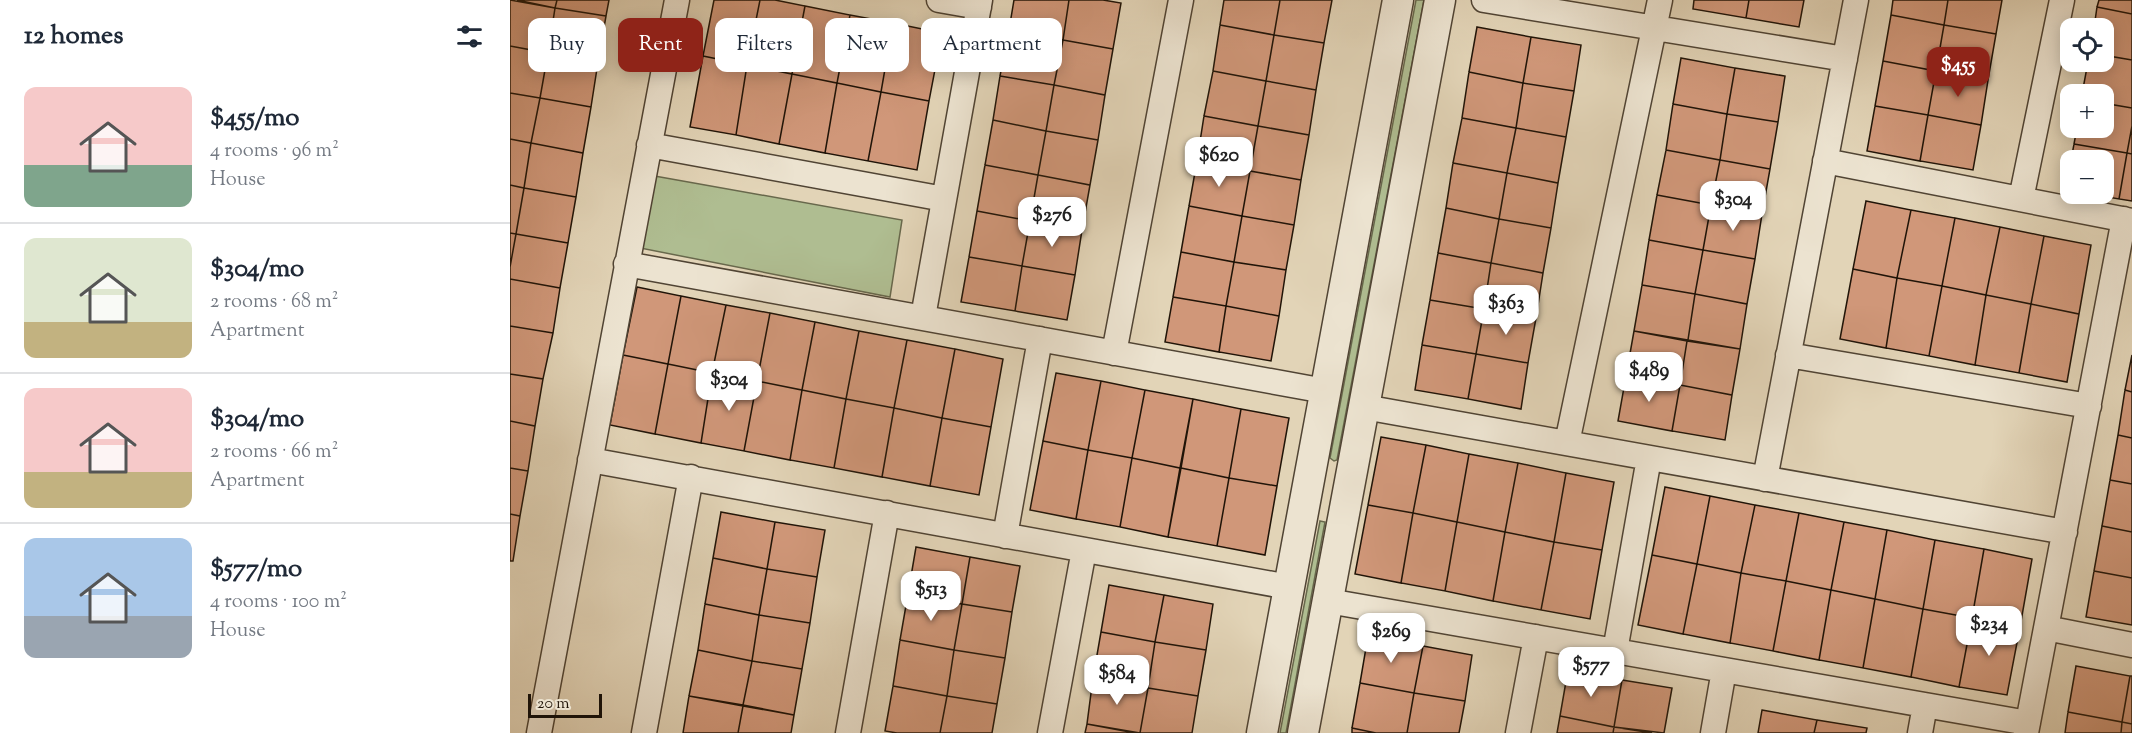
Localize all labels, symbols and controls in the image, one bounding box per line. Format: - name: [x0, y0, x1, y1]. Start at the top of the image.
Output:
- text: 12 homes: [24, 18, 123, 55]
- chip: Buy: [528, 18, 606, 72]
- chip: Rent: [618, 18, 703, 72]
- chip: Filters: [715, 18, 813, 72]
- chip: New: [825, 18, 909, 72]
- chip: Apartment: [921, 18, 1062, 72]
- map controls: [2060, 18, 2114, 204]
- button: locate: [2060, 18, 2114, 72]
- icon: filters: [453, 20, 486, 53]
- pin: $455: [1922, 47, 1994, 98]
- text: $455: [1941, 52, 1975, 81]
- button: +: [2060, 84, 2114, 138]
- text: $455/mo: [210, 100, 299, 137]
- icon: home: [72, 111, 144, 183]
- text: 4 rooms · 96 m²: [210, 137, 339, 166]
- pin: $620: [1183, 137, 1255, 188]
- text: $620: [1199, 142, 1239, 171]
- button: −: [2060, 150, 2114, 204]
- text: House: [210, 166, 265, 195]
- pin: $304: [1697, 181, 1769, 232]
- text: $304: [1714, 186, 1752, 215]
- pin: $276: [1016, 197, 1088, 248]
- text: $276: [1032, 202, 1072, 231]
- text: $304/mo: [210, 251, 304, 288]
- icon: home: [72, 262, 144, 334]
- pin: $363: [1470, 285, 1542, 336]
- text: 2 rooms · 68 m²: [210, 288, 338, 317]
- text: $363: [1488, 290, 1524, 319]
- text: Apartment: [210, 317, 305, 346]
- pin: $489: [1613, 352, 1685, 403]
- text: $489: [1629, 357, 1669, 386]
- pin: $304: [693, 361, 765, 412]
- text: $304: [710, 366, 748, 395]
- text: $304/mo: [210, 401, 304, 438]
- icon: home: [72, 412, 144, 484]
- text: 2 rooms · 66 m²: [210, 438, 338, 467]
- text: Apartment: [210, 467, 305, 496]
- text: $577/mo: [210, 551, 302, 588]
- icon: home: [72, 562, 144, 634]
- pin: $513: [895, 571, 967, 622]
- text: $513: [915, 576, 947, 605]
- text: 4 rooms · 100 m²: [210, 588, 347, 617]
- pin: $234: [1953, 606, 2025, 657]
- text: $234: [1970, 611, 2008, 640]
- pin: $269: [1355, 613, 1427, 664]
- text: House: [210, 617, 265, 646]
- text: $269: [1371, 618, 1411, 647]
- pin: $577: [1555, 647, 1627, 698]
- text: $577: [1572, 652, 1610, 681]
- pin: $584: [1081, 655, 1153, 706]
- text: $584: [1098, 660, 1136, 689]
- scale bar: [528, 691, 602, 718]
- text: 20 m: [537, 693, 570, 716]

